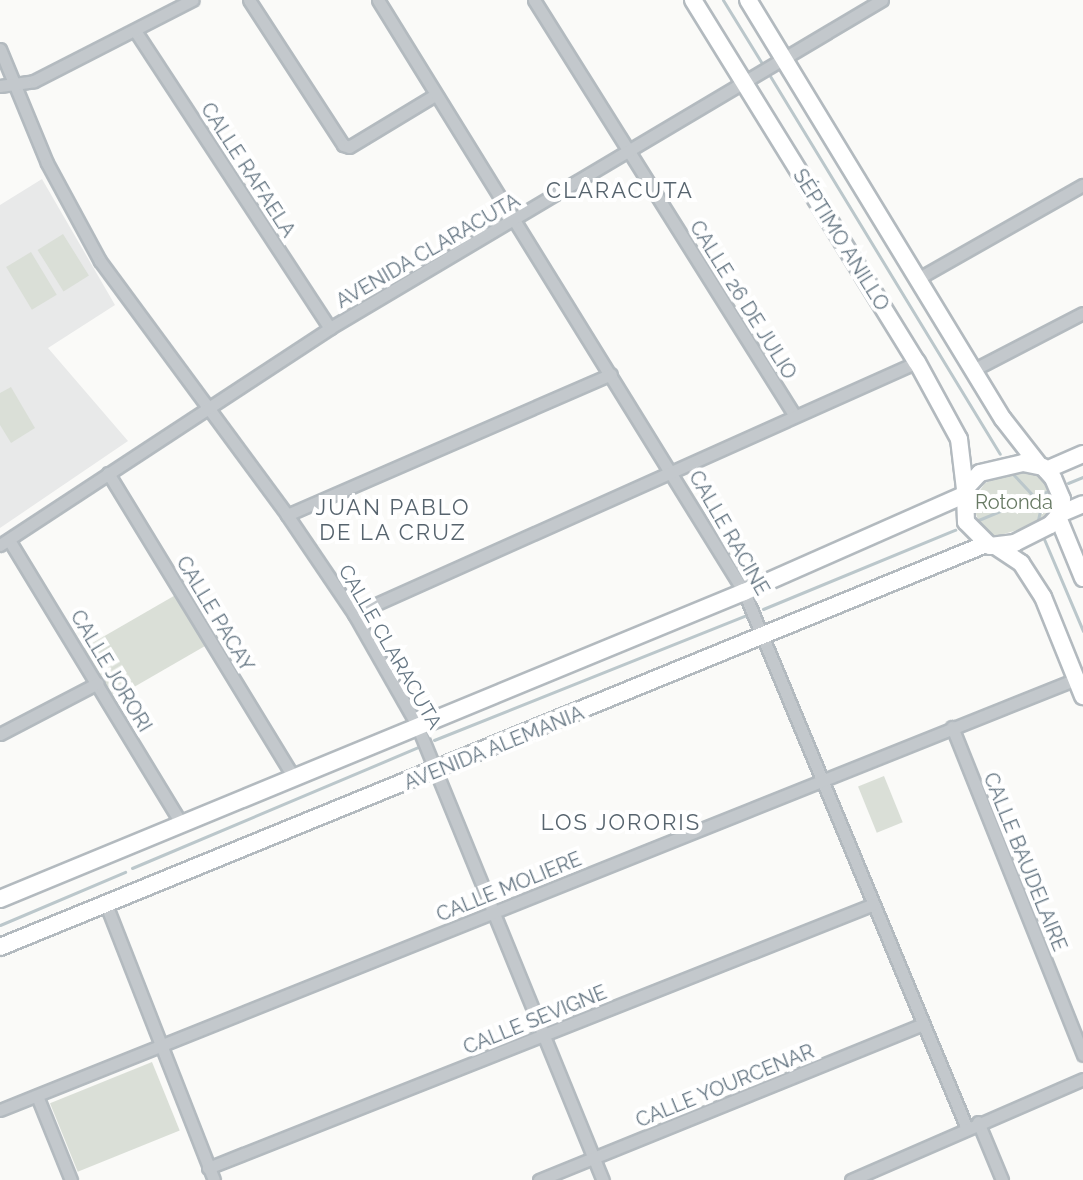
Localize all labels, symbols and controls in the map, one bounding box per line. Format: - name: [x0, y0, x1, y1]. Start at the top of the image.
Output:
- street label: CALLE RAFAELA: [196, 98, 300, 242]
- street label: SÉPTIMO ANILLO: [788, 164, 894, 316]
- district label: CLARACUTA: [546, 178, 694, 204]
- street label: AVENIDA CLARACUTA: [332, 188, 524, 314]
- street label: CALLE 26 DE JULIO: [684, 216, 802, 384]
- street label: CALLE RACINE: [684, 466, 774, 600]
- park label: Rotonda: [975, 490, 1053, 514]
- district label: JUAN PABLO DE LA CRUZ: [316, 494, 470, 546]
- street label: CALLE PACAY: [171, 552, 259, 676]
- street label: CALLE CLARACUTA: [333, 561, 447, 733]
- street label: CALLE JORORI: [65, 606, 157, 736]
- street label: AVENIDA ALEMANIA: [400, 701, 588, 795]
- street label: CALLE BAUDELAIRE: [978, 769, 1072, 955]
- district label: LOS JORORIS: [541, 810, 701, 836]
- street label: CALLE MOLIERE: [433, 847, 585, 927]
- street label: CALLE SEVIGNE: [460, 980, 610, 1060]
- street label: CALLE YOURCENAR: [632, 1039, 818, 1133]

